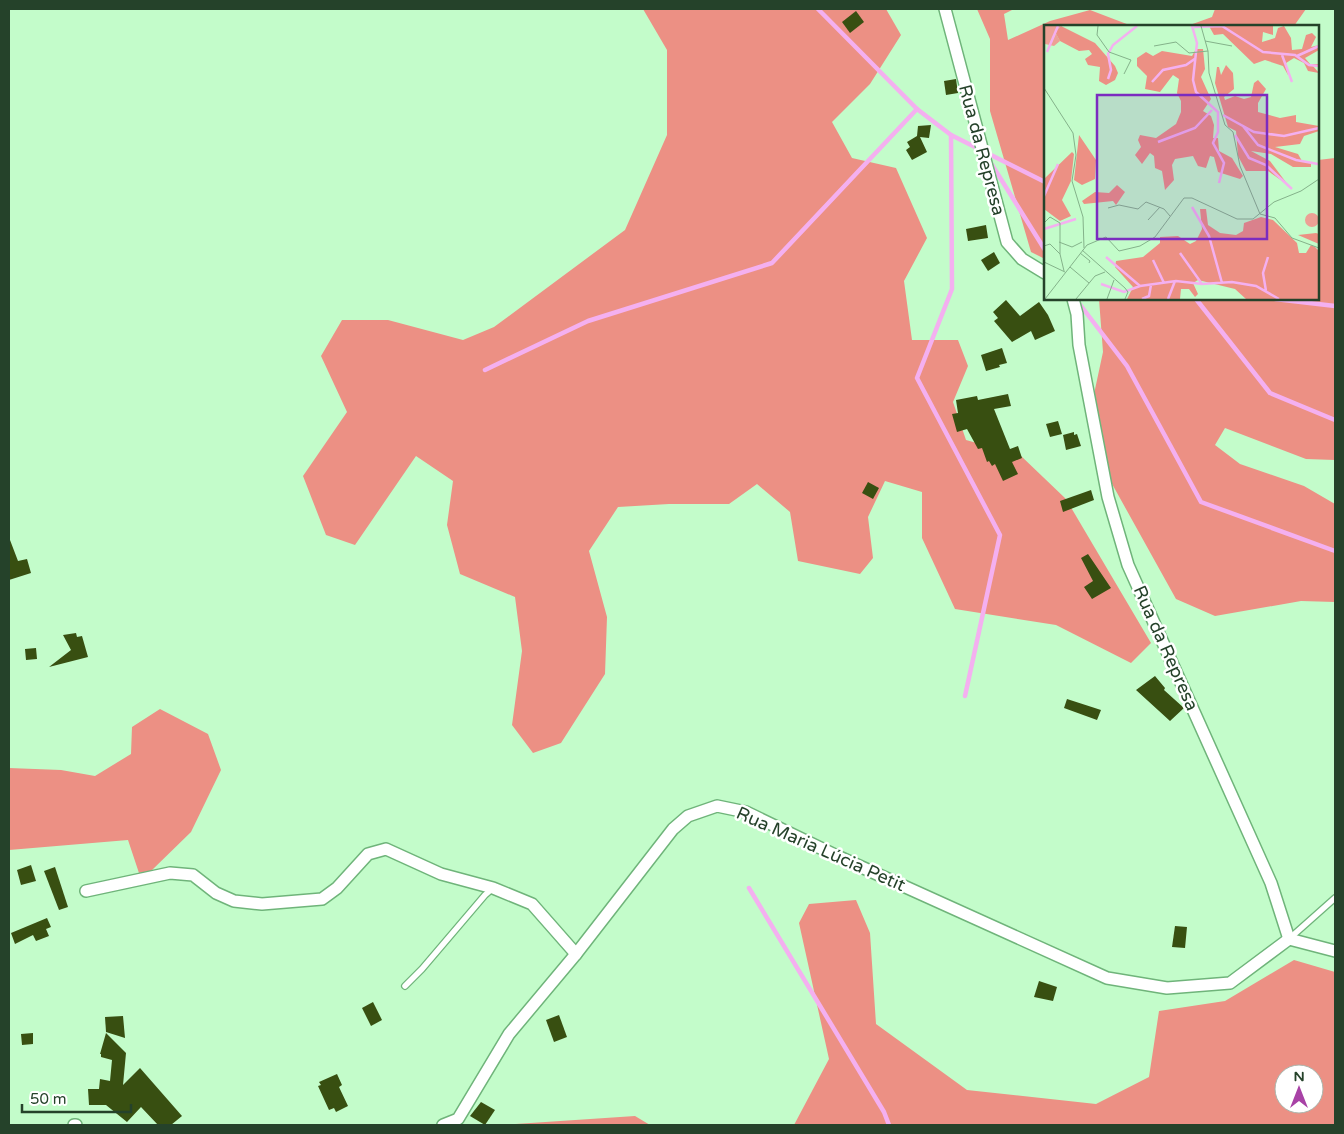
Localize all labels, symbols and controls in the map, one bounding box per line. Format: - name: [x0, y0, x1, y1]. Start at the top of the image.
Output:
- inset map: [1044, 25, 1319, 300]
- street label: Rua da Represa: [954, 82, 1010, 218]
- street label: Rua da Represa: [1129, 582, 1203, 714]
- street label: Rua Maria Lúcia Petit: [733, 802, 909, 896]
- north arrow: [1274, 1064, 1324, 1114]
- text: N: [1293, 1068, 1305, 1085]
- scale bar: [22, 1082, 131, 1114]
- text: 50 m: [30, 1090, 67, 1108]

